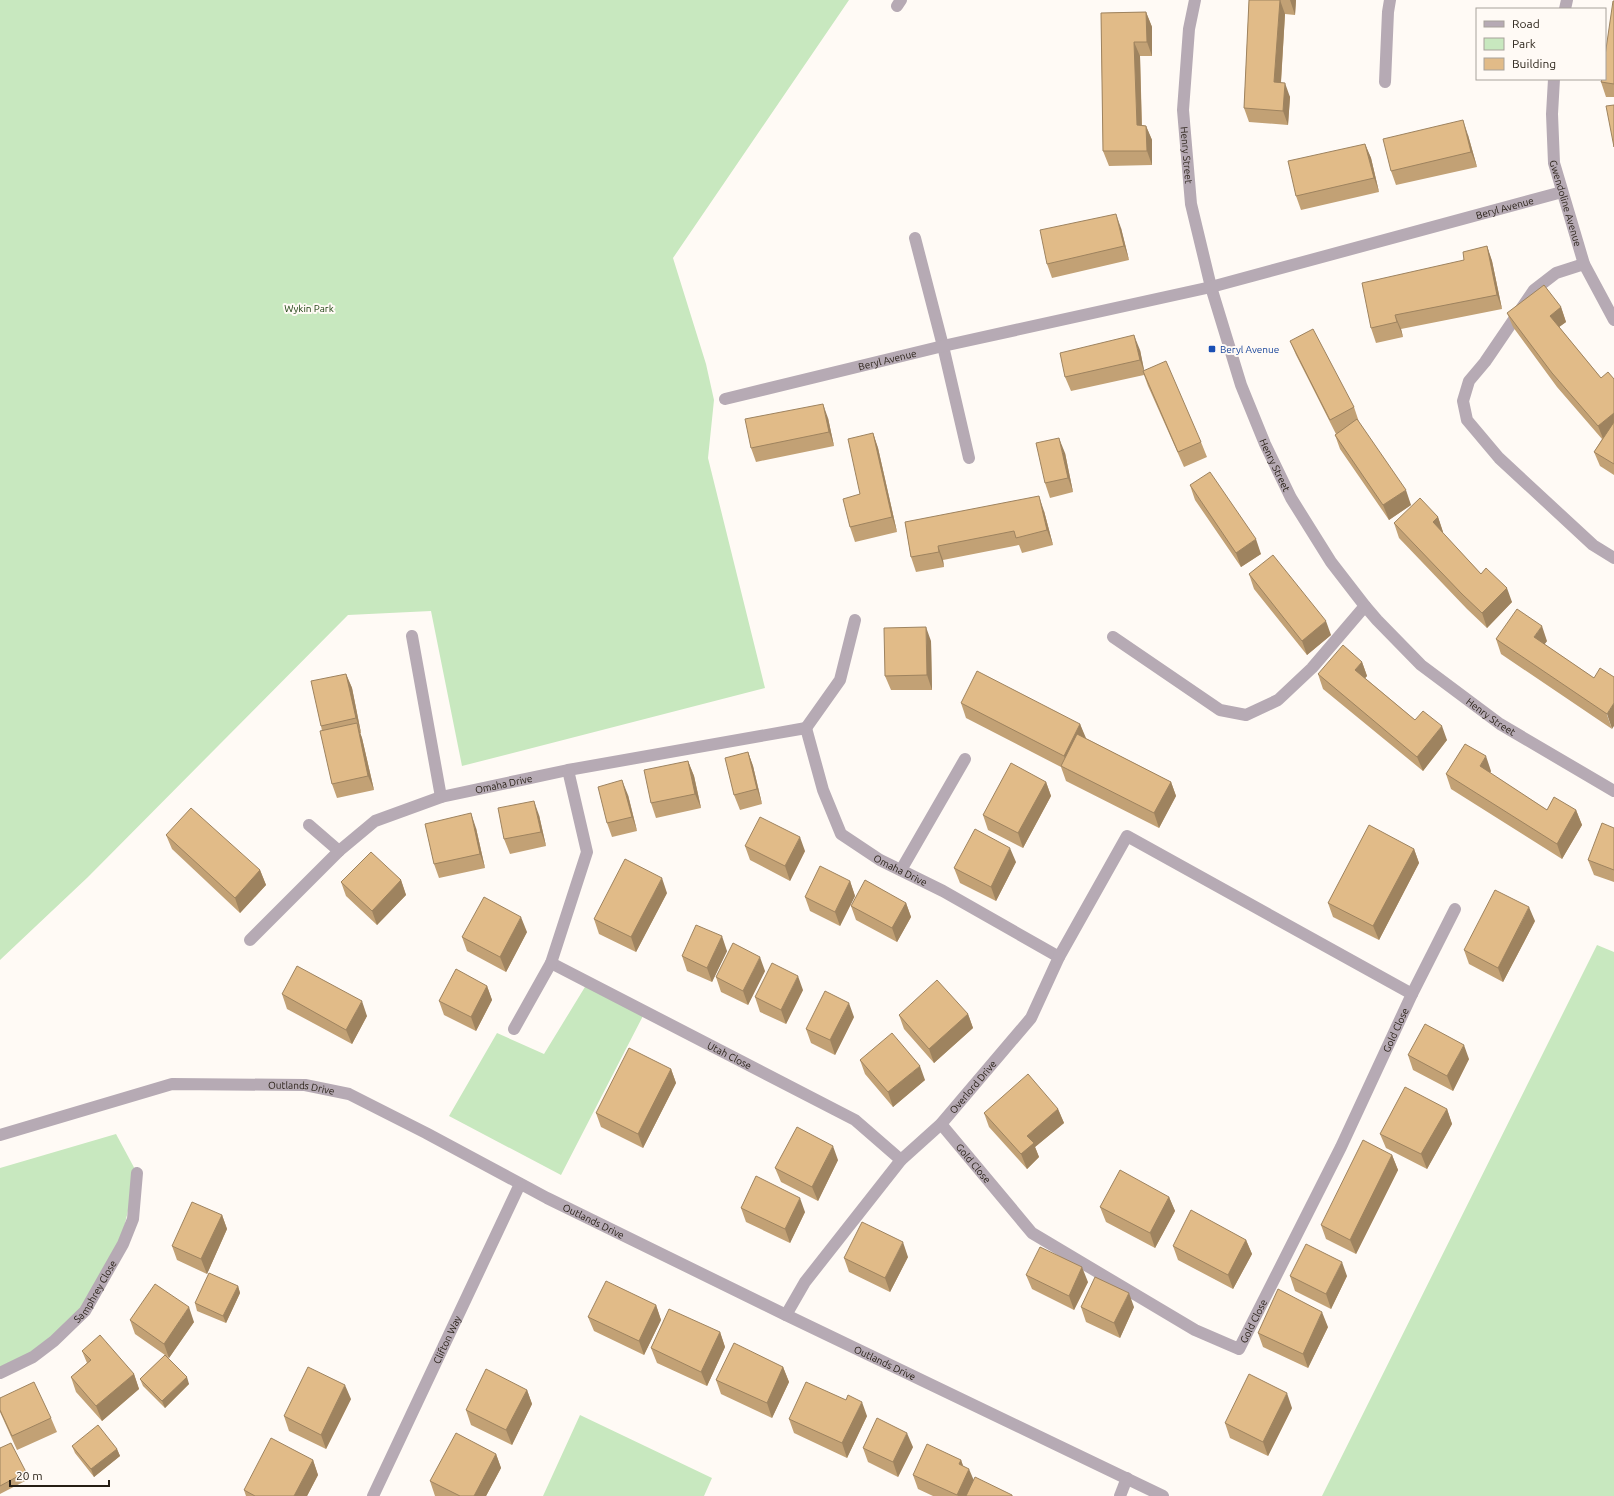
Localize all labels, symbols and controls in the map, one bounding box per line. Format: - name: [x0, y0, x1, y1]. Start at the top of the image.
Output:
- legend: [1476, 8, 1606, 80]
- text: Road: [1512, 17, 1540, 30]
- text: Park: [1512, 37, 1536, 50]
- text: Building: [1512, 57, 1556, 70]
- street label: Henry Street: [1179, 126, 1195, 184]
- street label: Gwendoline Avenue: [1548, 159, 1584, 248]
- street label: Beryl Avenue: [1475, 194, 1535, 221]
- park label: Wykin Park: [284, 303, 334, 314]
- marker: Beryl Avenue: [1207, 344, 1217, 354]
- place label: Beryl Avenue: [1220, 344, 1279, 355]
- street label: Beryl Avenue: [857, 347, 917, 372]
- street label: Henry Street: [1258, 437, 1293, 493]
- street label: Henry Street: [1464, 695, 1517, 737]
- street label: Omaha Drive: [474, 772, 533, 795]
- street label: Omaha Drive: [872, 852, 929, 888]
- street label: Gold Close: [1380, 1006, 1410, 1054]
- street label: Utah Close: [706, 1039, 754, 1071]
- street label: Overlord Drive: [947, 1058, 998, 1115]
- street label: Outlands Drive: [268, 1079, 336, 1096]
- street label: Gold Close: [954, 1141, 993, 1185]
- street label: Outlands Drive: [561, 1201, 626, 1241]
- street label: Samphrey Close: [71, 1258, 118, 1325]
- street label: Gold Close: [1237, 1297, 1269, 1345]
- street label: Clifton Way: [431, 1314, 463, 1365]
- street label: Outlands Drive: [852, 1343, 918, 1382]
- scale bar: [10, 1462, 109, 1488]
- text: 20 m: [16, 1469, 43, 1482]

